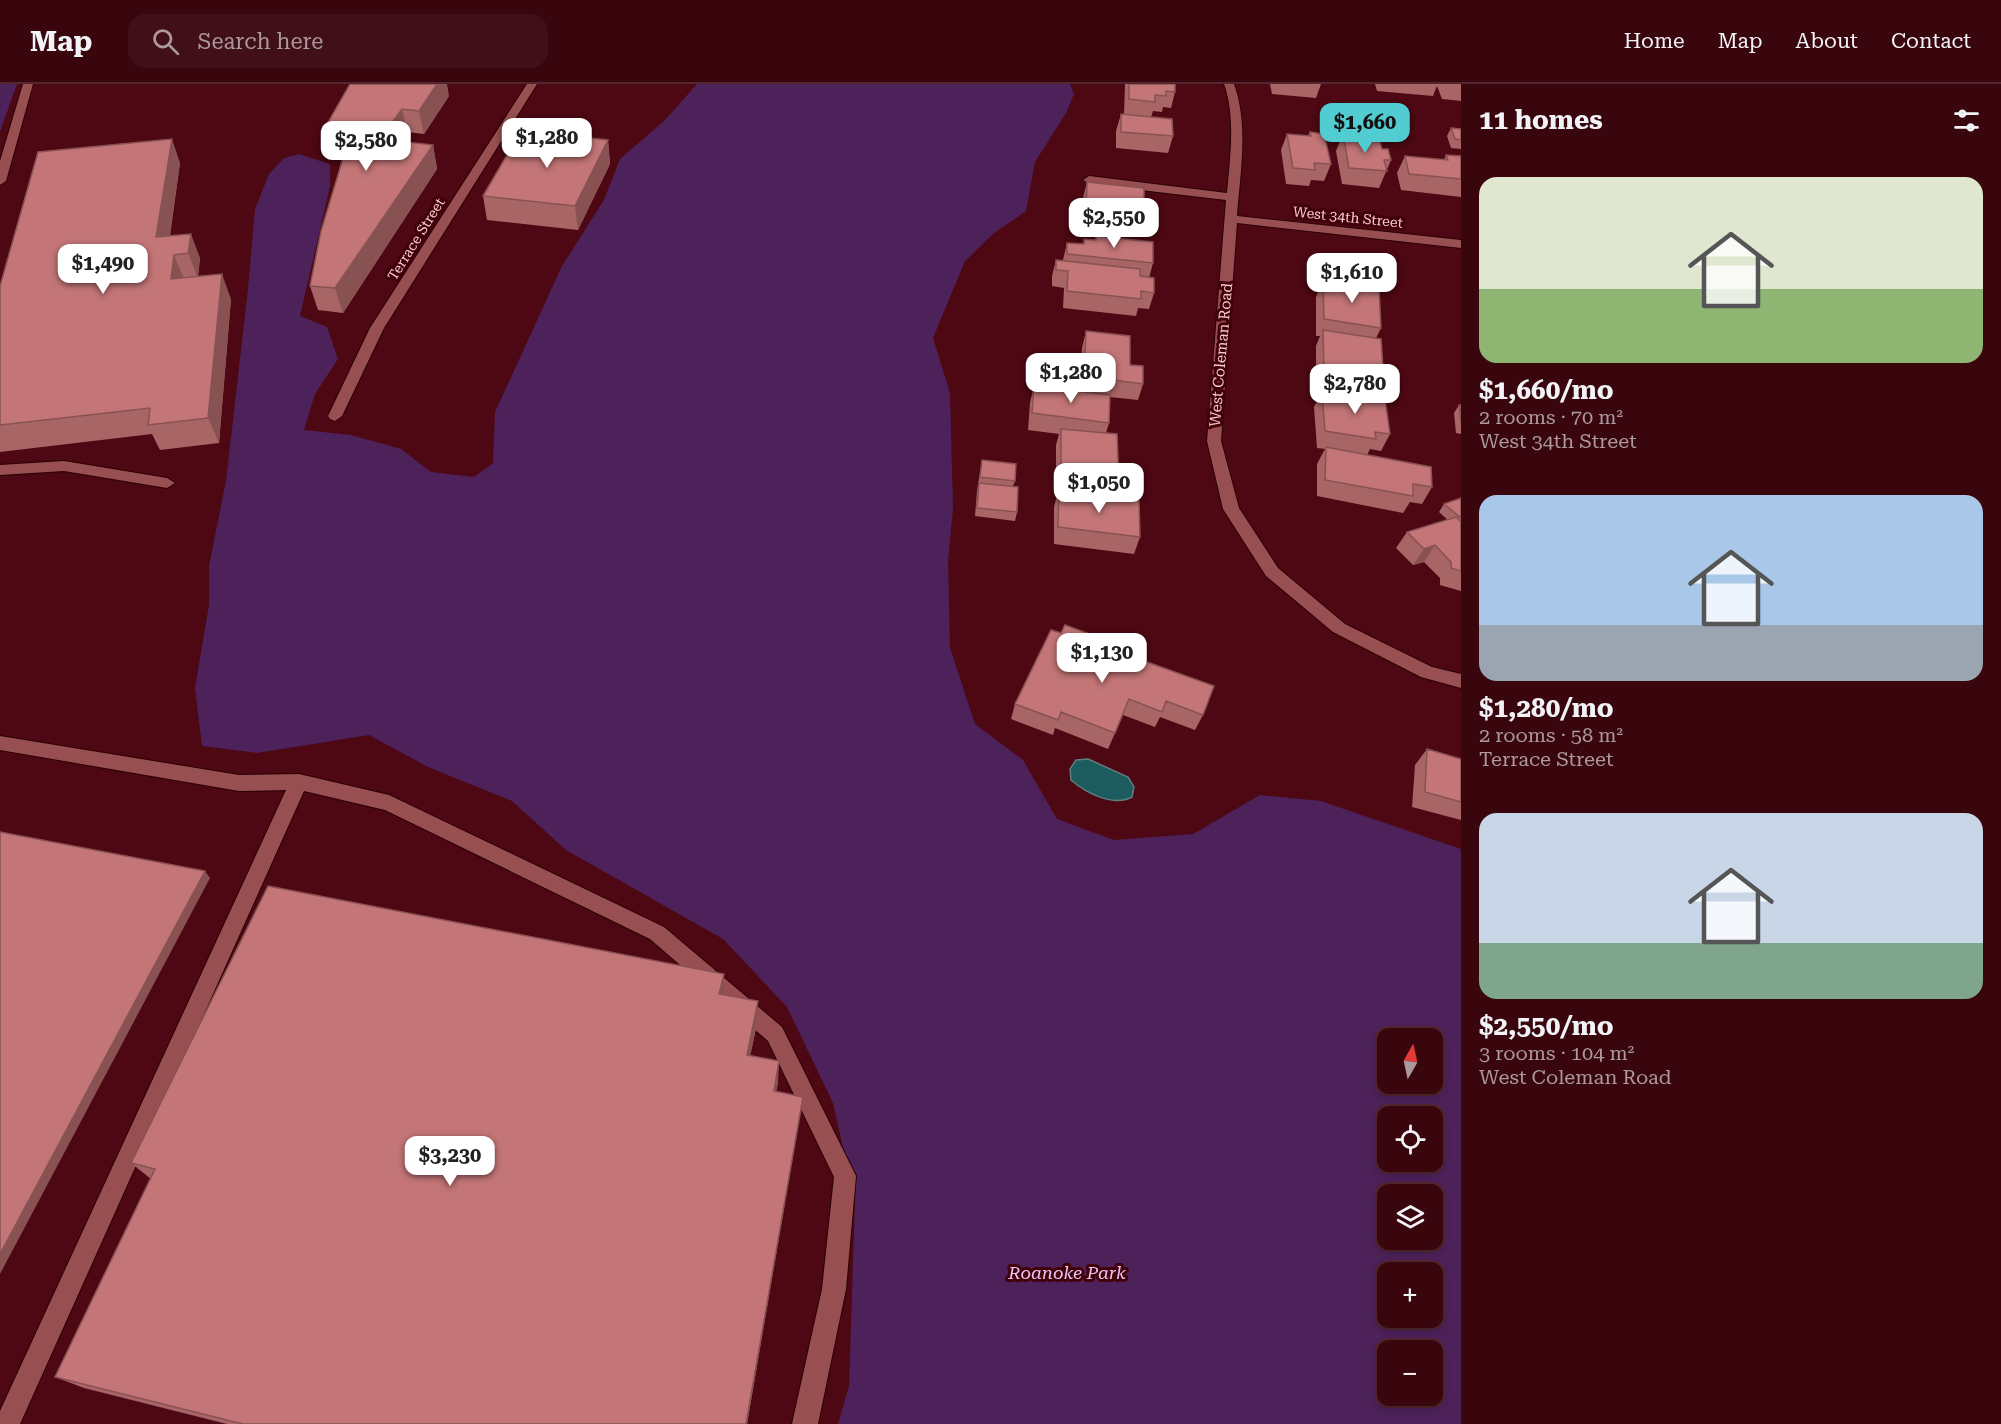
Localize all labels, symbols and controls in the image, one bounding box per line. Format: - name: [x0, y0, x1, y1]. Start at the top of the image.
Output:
- search box: [128, 14, 548, 68]
- text: Map: [30, 25, 92, 58]
- icon: search: [149, 25, 182, 58]
- text: Search here: [197, 29, 323, 54]
- text: Home: [1624, 29, 1685, 53]
- text: Map: [1718, 29, 1763, 53]
- text: About: [1796, 29, 1858, 53]
- text: Contact: [1891, 29, 1971, 53]
- pin: $1,660: [1316, 103, 1414, 154]
- icon: filters: [1950, 104, 1983, 137]
- text: 11 homes: [1479, 105, 1603, 135]
- text: $1,660: [1334, 110, 1396, 134]
- pin: $1,280: [498, 118, 596, 169]
- pin: $2,580: [317, 121, 415, 172]
- text: $1,280: [516, 125, 578, 149]
- text: $2,580: [335, 128, 397, 152]
- street label: Terrace Street: [384, 195, 448, 283]
- pin: $2,550: [1065, 198, 1163, 249]
- street label: West 34th Street: [1292, 203, 1404, 231]
- text: $2,550: [1083, 205, 1145, 229]
- icon: home: [1677, 216, 1785, 324]
- pin: $1,490: [54, 244, 152, 295]
- text: $1,490: [72, 251, 134, 275]
- pin: $1,610: [1303, 253, 1401, 304]
- text: $1,610: [1321, 260, 1383, 284]
- street label: West Coleman Road: [1206, 282, 1236, 428]
- pin: $1,280: [1022, 353, 1120, 404]
- text: $1,280: [1040, 360, 1102, 384]
- pin: $2,780: [1306, 364, 1404, 415]
- text: $2,780: [1324, 371, 1386, 395]
- text: $1,660/mo: [1479, 375, 1614, 405]
- text: 2 rooms · 70 m²: [1479, 405, 1623, 429]
- text: West 34th Street: [1479, 429, 1637, 453]
- pin: $1,050: [1050, 463, 1148, 514]
- text: $1,050: [1068, 470, 1130, 494]
- icon: home: [1677, 534, 1785, 642]
- pin: $1,130: [1053, 633, 1151, 684]
- text: $1,130: [1071, 640, 1133, 664]
- text: $1,280/mo: [1479, 693, 1614, 723]
- text: 2 rooms · 58 m²: [1479, 723, 1623, 747]
- text: Terrace Street: [1479, 747, 1614, 771]
- icon: home: [1677, 852, 1785, 960]
- text: $2,550/mo: [1479, 1011, 1614, 1041]
- north arrow: [1377, 1028, 1443, 1094]
- map controls: [1377, 1028, 1443, 1406]
- text: 3 rooms · 104 m²: [1479, 1041, 1634, 1065]
- text: West Coleman Road: [1479, 1065, 1672, 1089]
- button: locate: [1377, 1106, 1443, 1172]
- pin: $3,230: [401, 1136, 499, 1187]
- text: $3,230: [419, 1143, 481, 1167]
- button: layers: [1377, 1184, 1443, 1250]
- park label: Roanoke Park: [1007, 1262, 1126, 1283]
- button: +: [1377, 1262, 1443, 1328]
- button: −: [1377, 1340, 1443, 1406]

